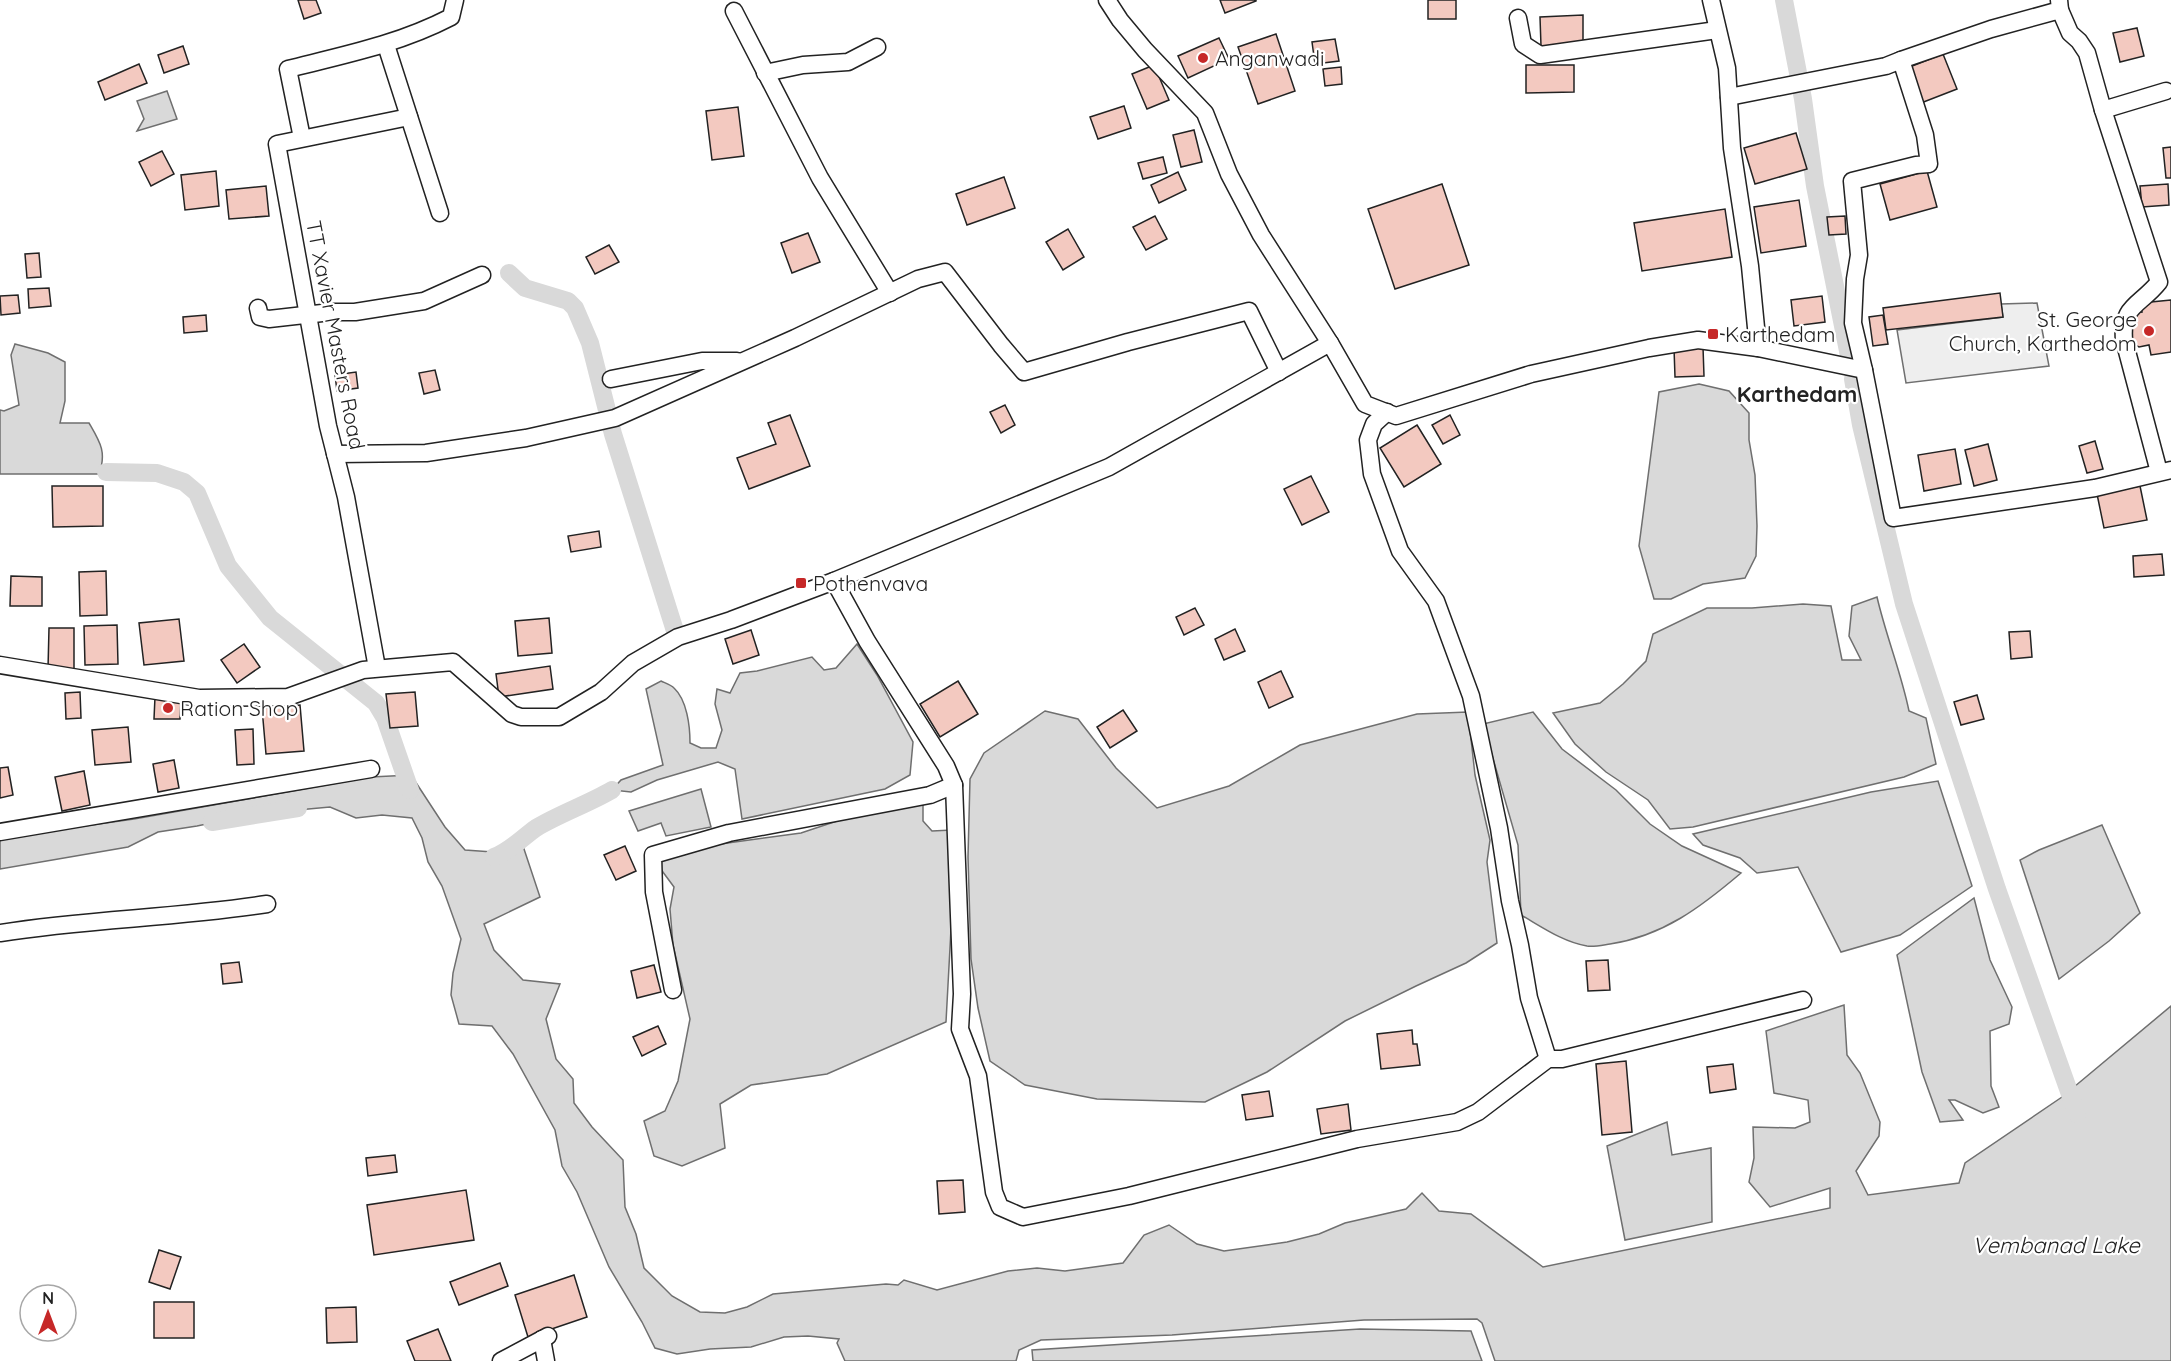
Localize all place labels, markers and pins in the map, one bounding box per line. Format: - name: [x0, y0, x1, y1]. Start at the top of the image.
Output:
- place label: Anganwadi: [1215, 45, 1324, 71]
- marker: Anganwadi: [1196, 51, 1210, 65]
- place label: St. George Church, Karthedom: [1949, 306, 2137, 356]
- place label: Karthedam: [1725, 321, 1836, 347]
- marker: St. George Church, Karthedom: [2142, 324, 2156, 338]
- marker: Karthedam: [1706, 327, 1720, 341]
- place label: Pothenvava: [813, 570, 928, 596]
- marker: Pothenvava: [794, 576, 808, 590]
- place label: Ration Shop: [180, 695, 298, 721]
- marker: Ration Shop: [161, 701, 175, 715]

